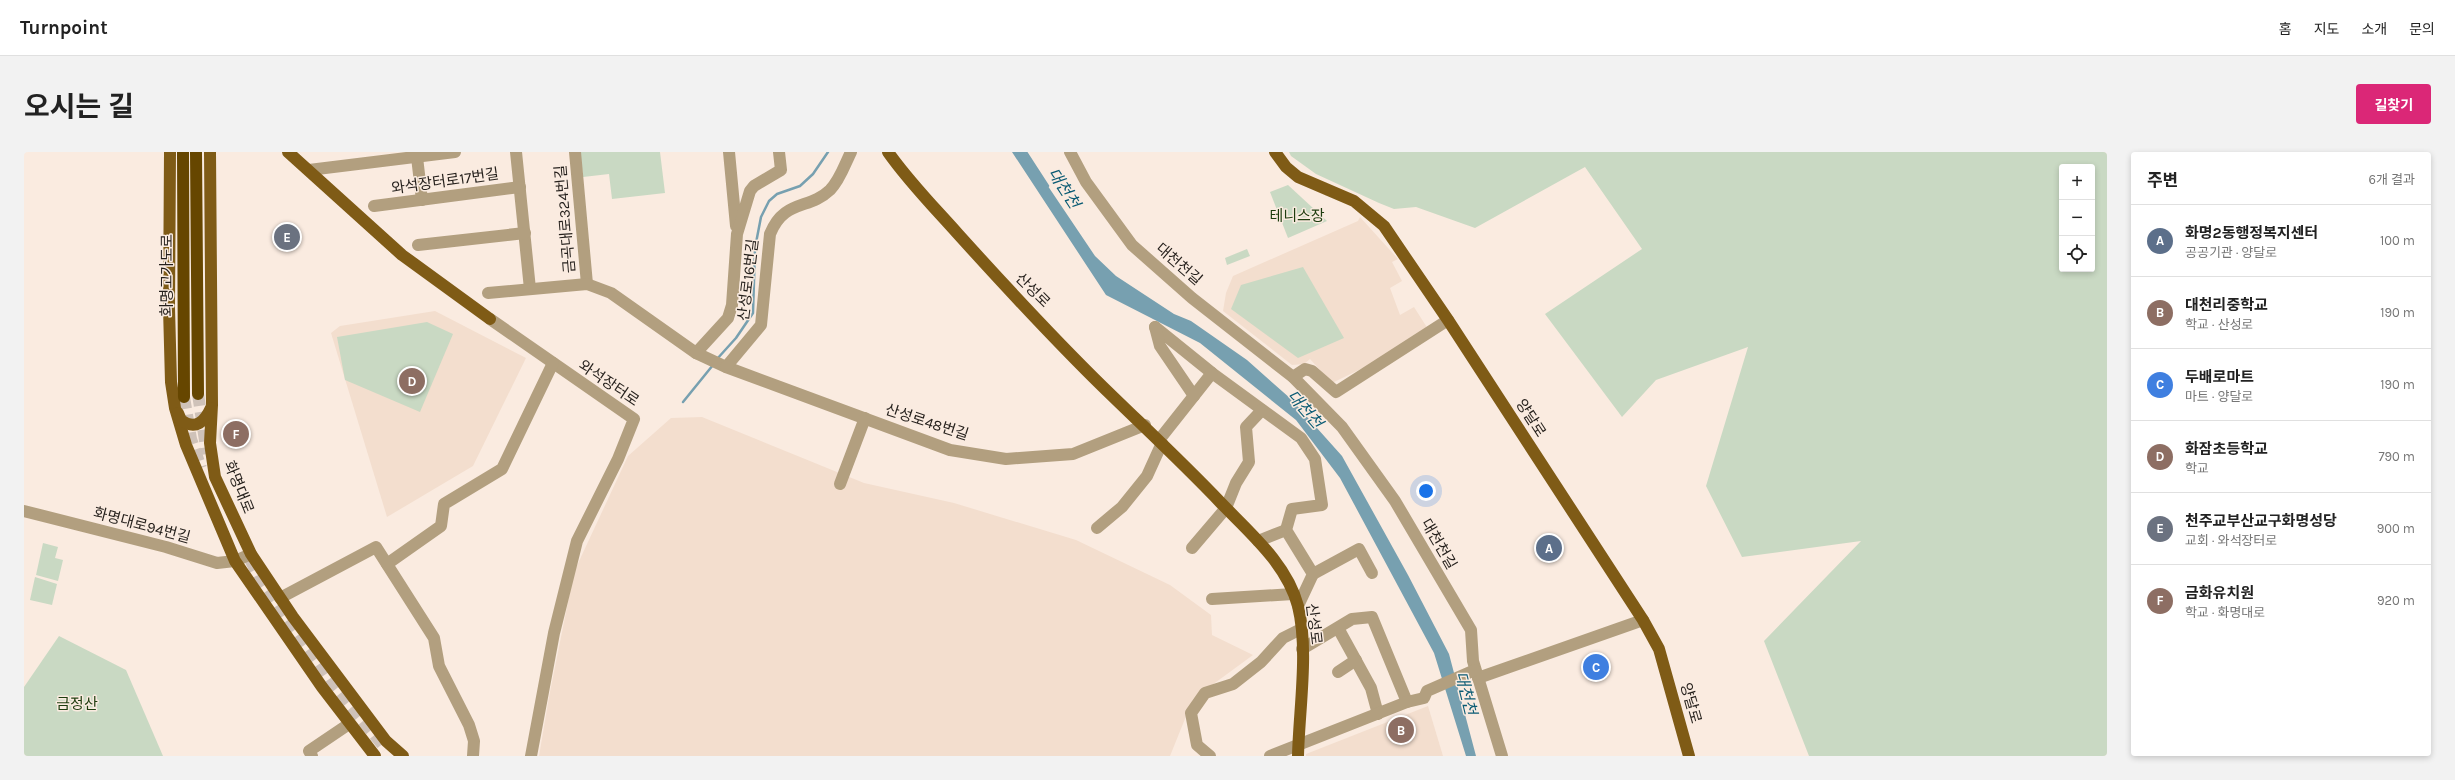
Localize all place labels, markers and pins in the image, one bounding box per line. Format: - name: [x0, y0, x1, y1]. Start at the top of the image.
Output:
- pin: E: [274, 222, 300, 252]
- pin: D: [399, 366, 425, 396]
- pin: F: [223, 419, 249, 449]
- pin: A: [1536, 533, 1562, 563]
- pin: C: [1583, 652, 1609, 682]
- pin: B: [1388, 715, 1414, 745]

